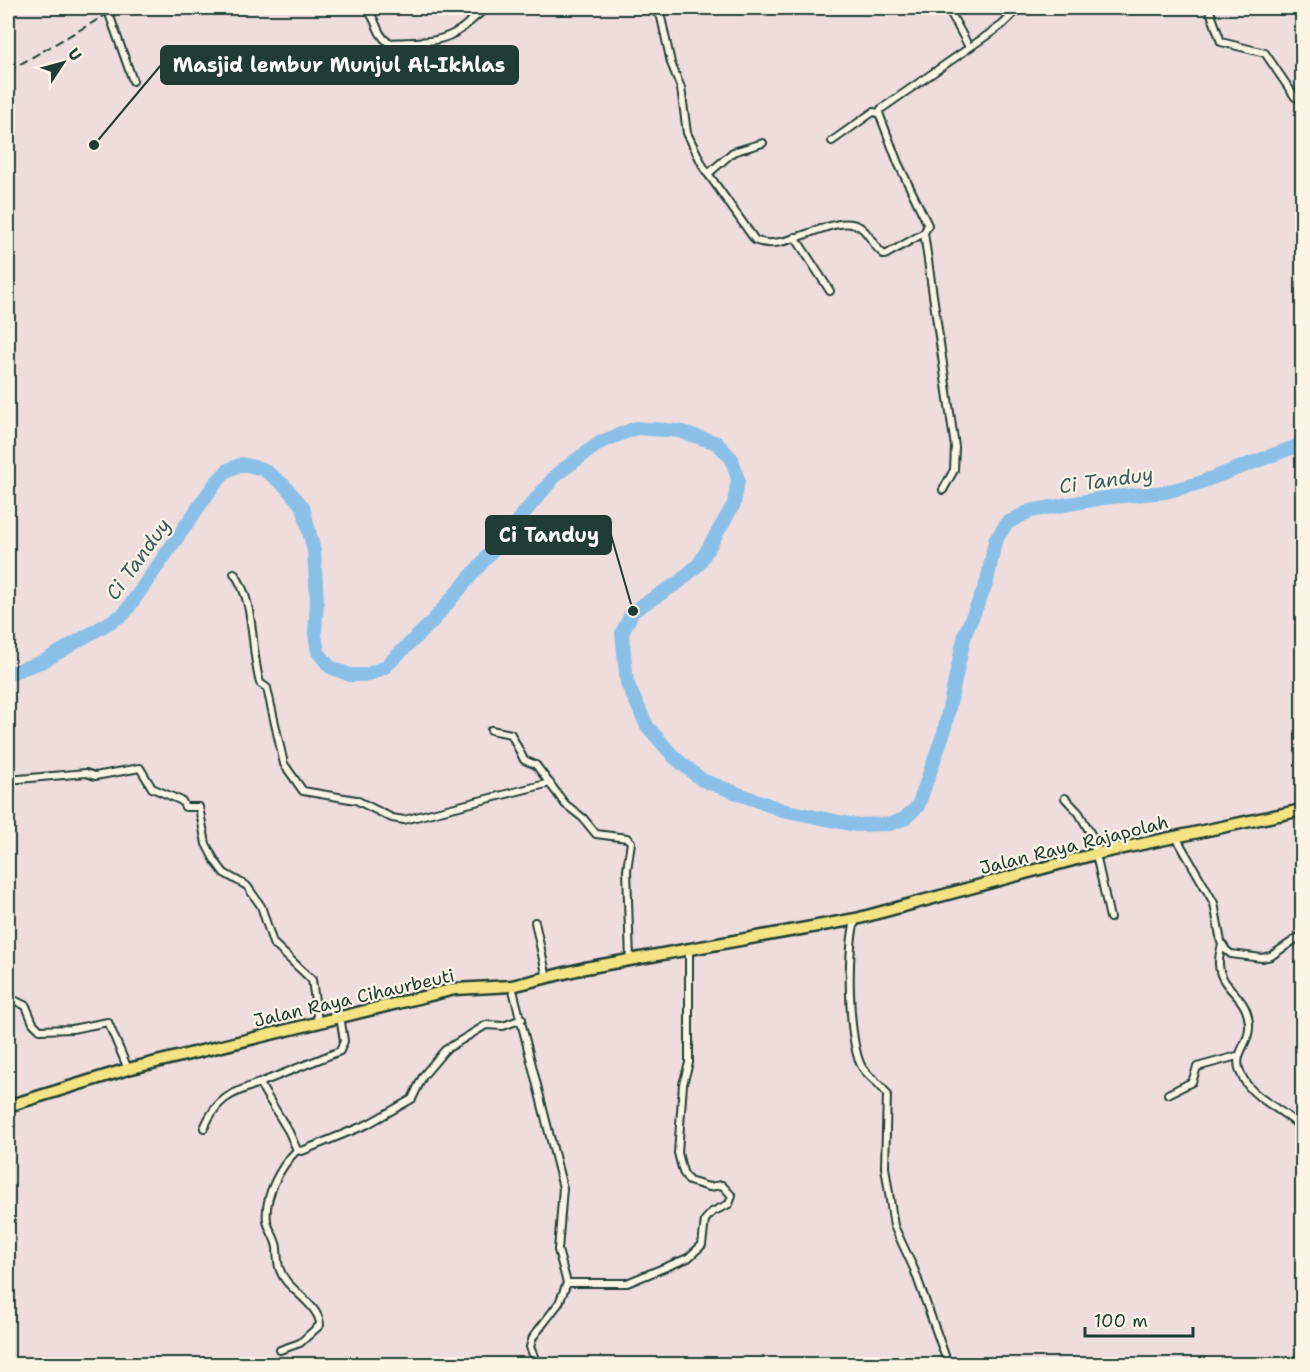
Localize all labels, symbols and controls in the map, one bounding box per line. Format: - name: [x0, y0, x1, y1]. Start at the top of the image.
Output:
- north arrow: [33, 33, 93, 93]
- text: U: [63, 44, 86, 65]
- callout: Masjid lembur Munjul Al-Ikhlas: [161, 46, 518, 84]
- text: Masjid lembur Munjul Al-Ikhlas: [173, 52, 505, 78]
- water label: Ci Tanduy: [1057, 461, 1155, 499]
- water label: Ci Tanduy: [100, 513, 176, 605]
- callout: Ci Tanduy: [486, 516, 611, 554]
- text: Ci Tanduy: [499, 522, 599, 548]
- street label: Jalan Raya Rajapolah: [977, 810, 1171, 880]
- street label: Jalan Raya Cihaurbeuti: [251, 963, 457, 1033]
- scale bar: [1085, 1300, 1193, 1338]
- text: 100 m: [1094, 1309, 1148, 1333]

